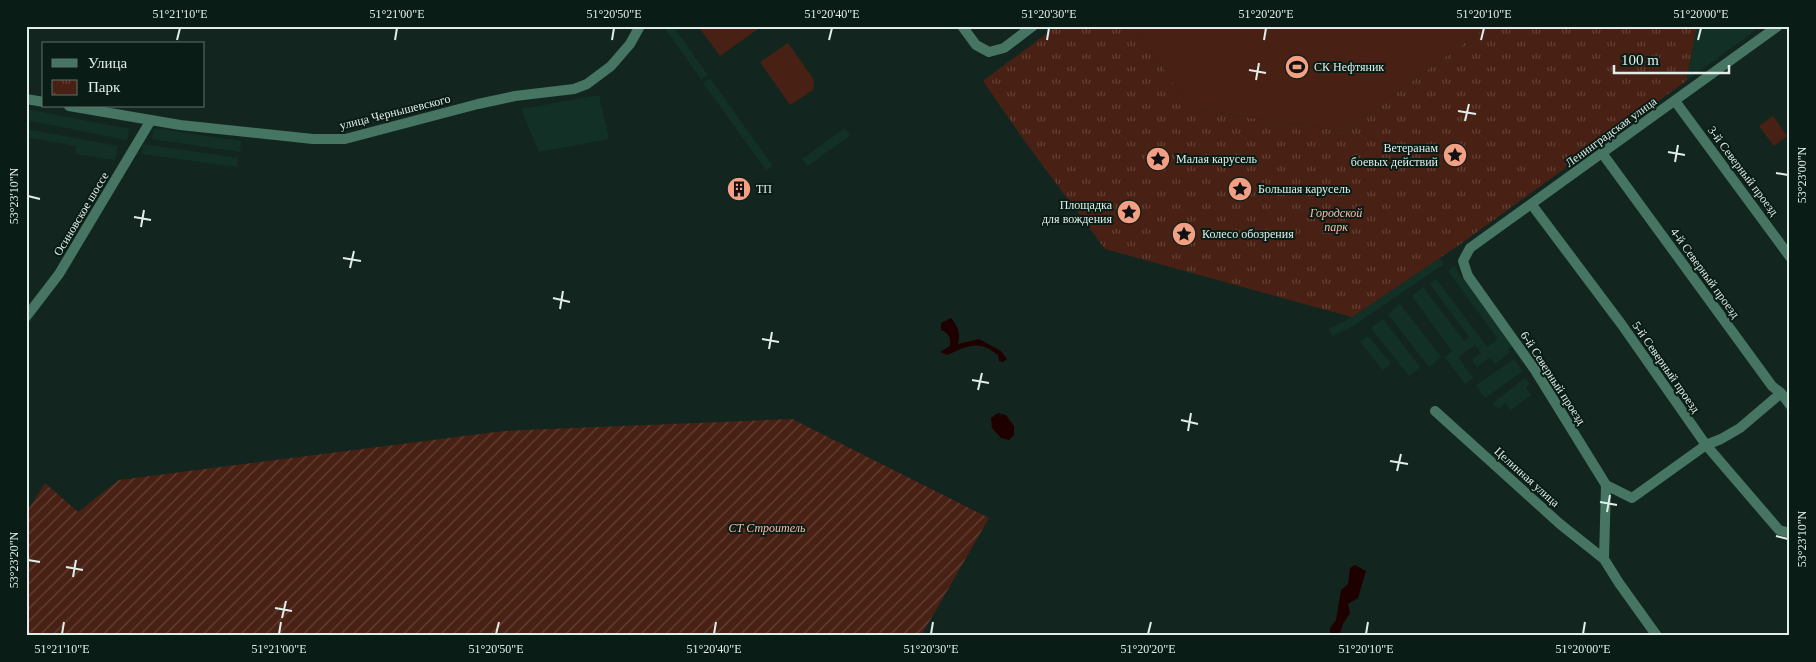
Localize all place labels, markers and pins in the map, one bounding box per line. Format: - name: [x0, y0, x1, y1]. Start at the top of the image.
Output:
- sports icon: СК Нефтяник: [1284, 54, 1310, 80]
- place label: СК Нефтяник: [1314, 60, 1384, 74]
- place label: Ветеранам боевых действий: [1351, 141, 1439, 169]
- place icon: Ветеранам боевых действий: [1442, 142, 1468, 168]
- place icon: Малая карусель: [1145, 146, 1171, 172]
- place label: Малая карусель: [1176, 152, 1258, 166]
- building icon: ТП: [726, 176, 752, 202]
- place icon: Большая карусель: [1227, 176, 1253, 202]
- place label: ТП: [756, 182, 772, 196]
- place label: Большая карусель: [1258, 182, 1351, 196]
- place label: Площадка для вождения: [1042, 198, 1113, 226]
- place icon: Площадка для вождения: [1116, 199, 1142, 225]
- place icon: Колесо обозрения: [1171, 221, 1197, 247]
- place label: Колесо обозрения: [1202, 227, 1294, 241]

